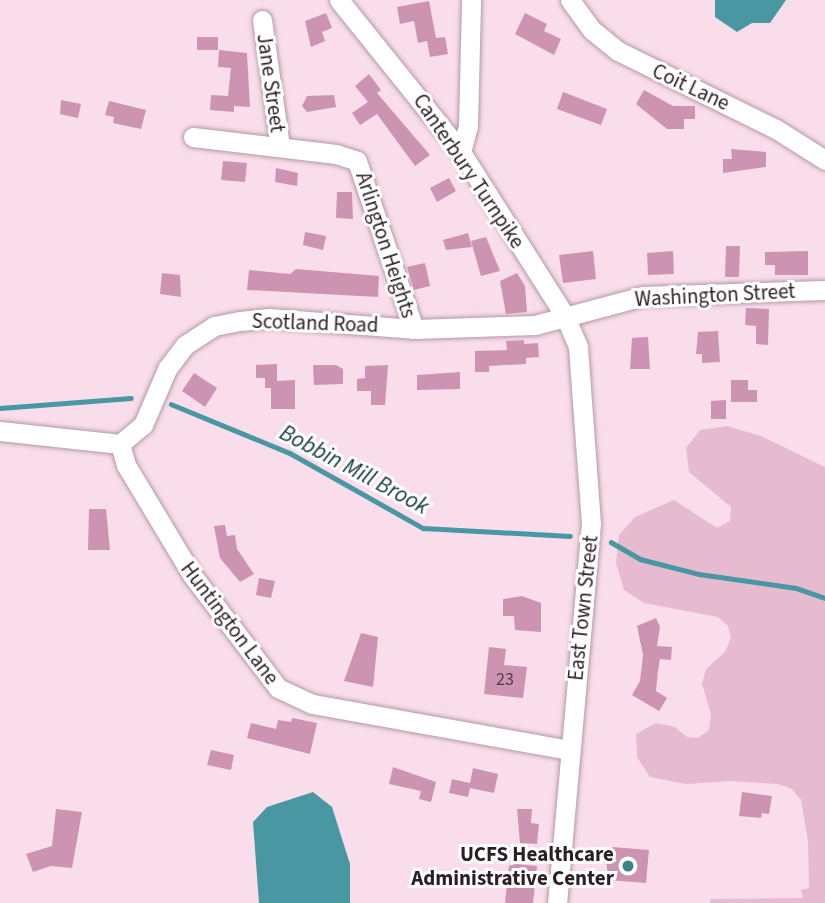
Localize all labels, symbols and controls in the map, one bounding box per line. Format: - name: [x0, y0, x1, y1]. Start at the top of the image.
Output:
- street label: Jane Street: [252, 32, 290, 134]
- street label: Coit Lane: [648, 58, 734, 116]
- street label: Canterbury Turnpike: [408, 89, 530, 253]
- street label: Arlington Heights: [351, 169, 421, 321]
- street label: Washington Street: [634, 278, 796, 312]
- street label: Scotland Road: [251, 308, 379, 338]
- water label: Bobbin Mill Brook: [275, 419, 433, 521]
- street label: East Town Street: [563, 534, 603, 682]
- street label: Huntington Lane: [176, 557, 284, 689]
- house number: 23: [496, 669, 514, 691]
- place label: UCFS Healthcare Administrative Center: [411, 841, 614, 891]
- marker: UCFS Healthcare Administrative Center: [620, 858, 636, 874]

